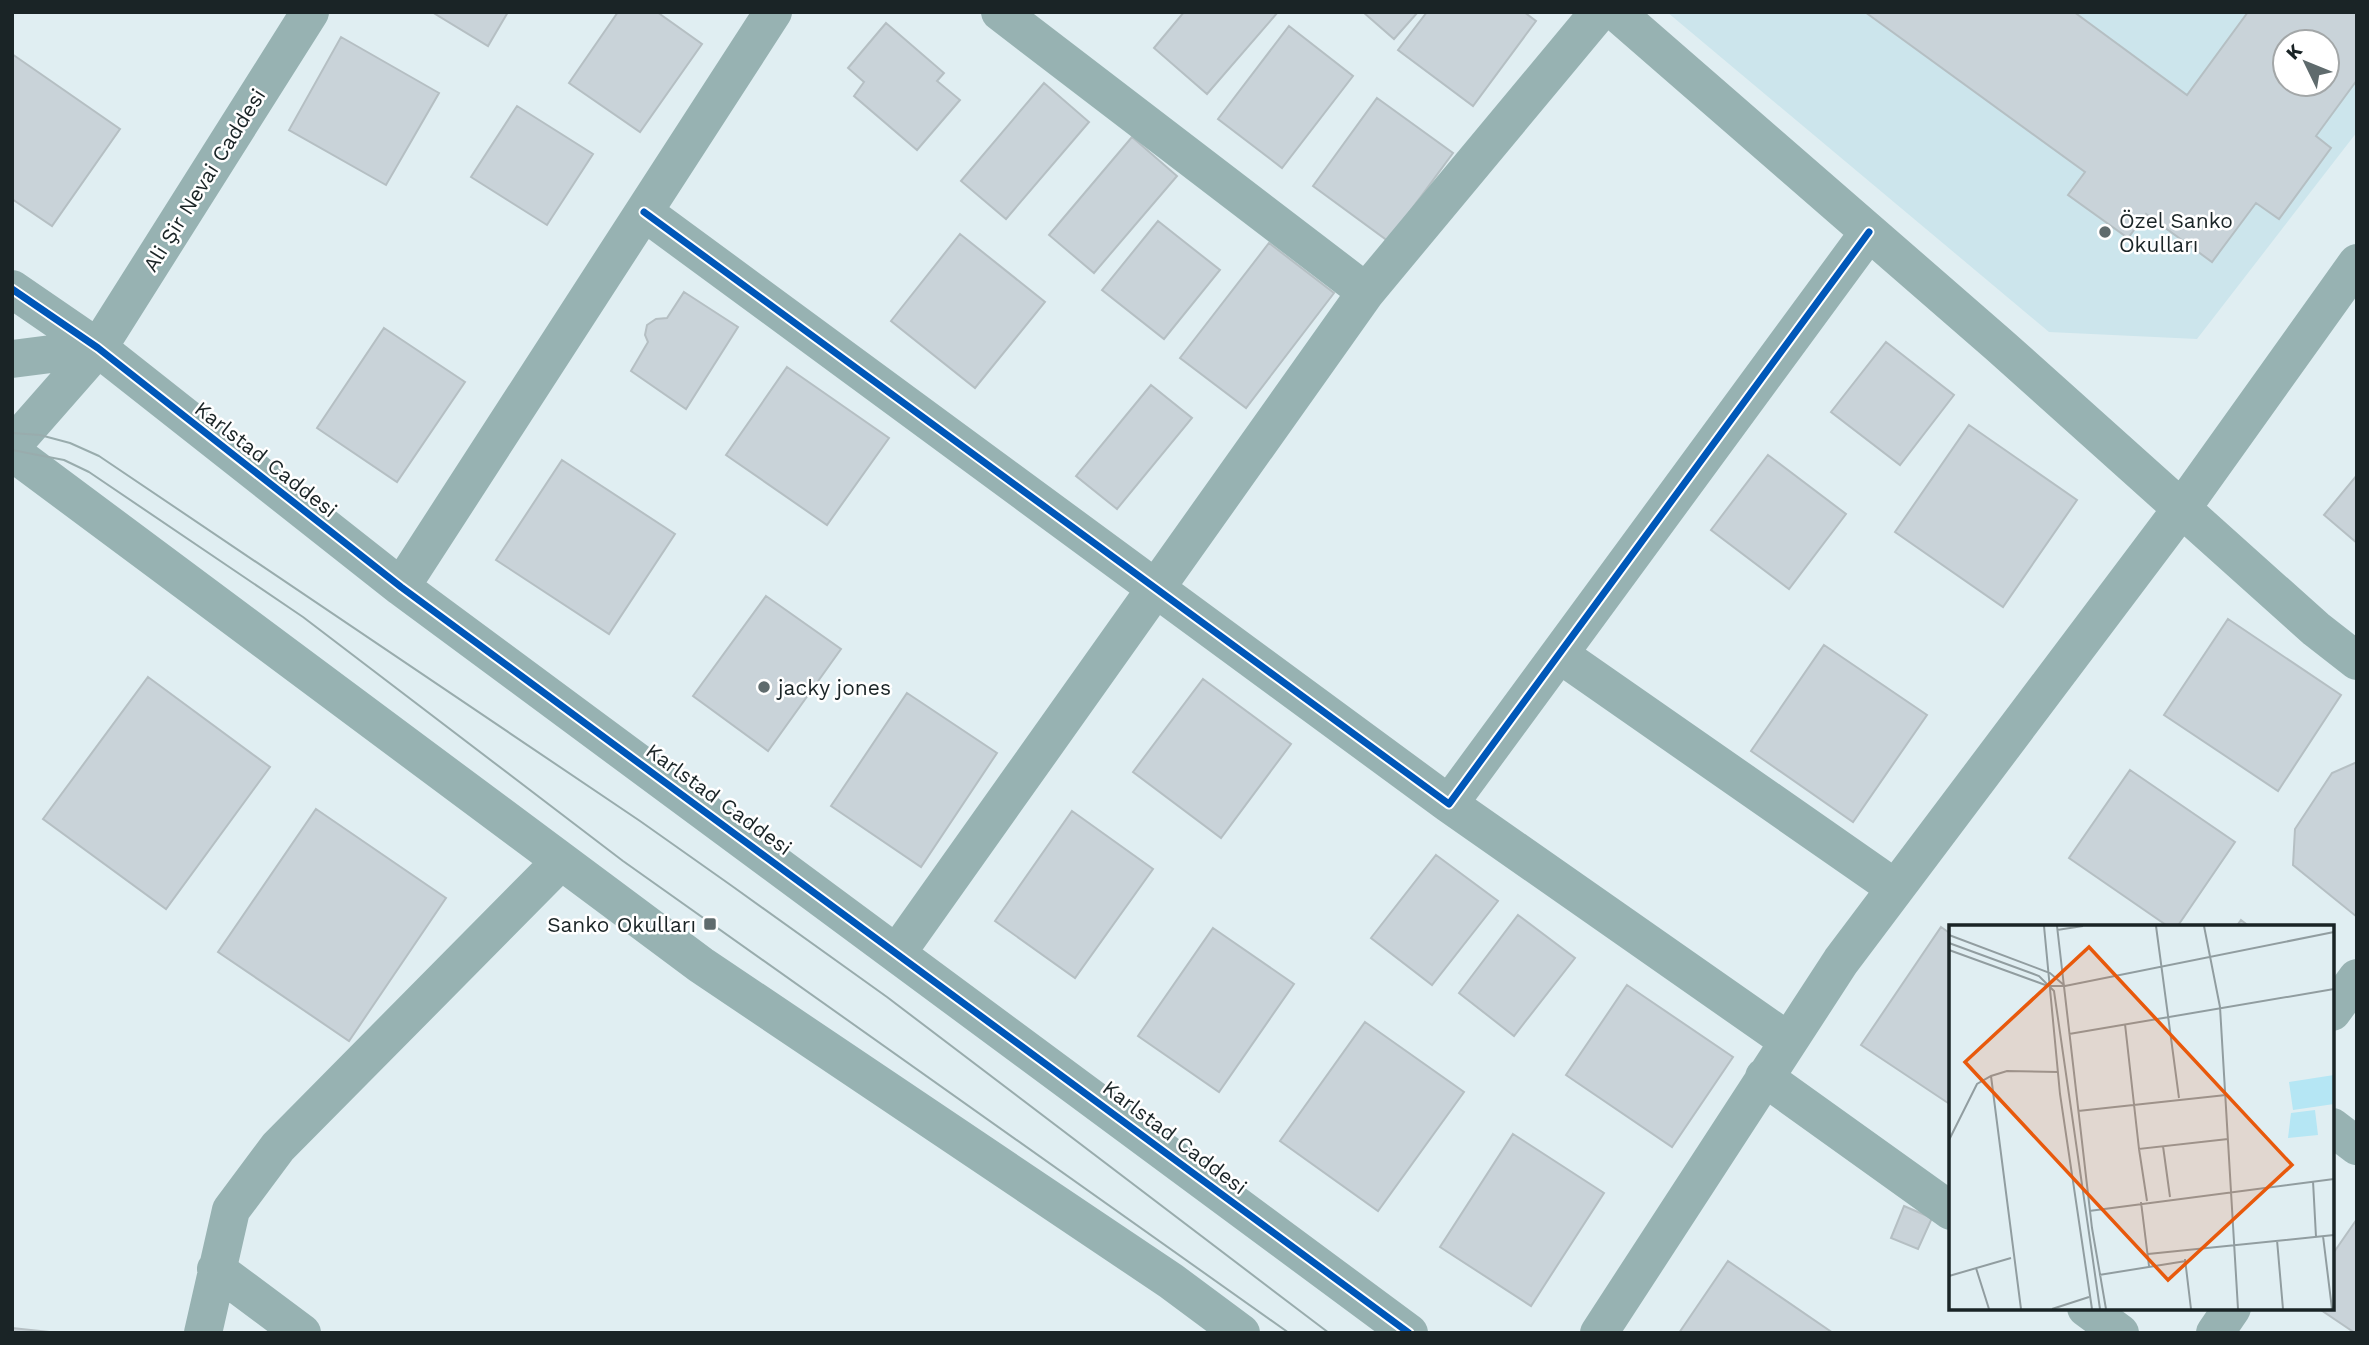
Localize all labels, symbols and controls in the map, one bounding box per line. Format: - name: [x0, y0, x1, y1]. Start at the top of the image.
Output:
- north arrow: [2271, 28, 2341, 98]
- text: K: [2281, 39, 2307, 64]
- street label: Ali Şir Nevai Caddesi: [138, 84, 270, 276]
- place label: Özel Sanko Okulları: [2119, 208, 2233, 257]
- marker: Özel Sanko Okulları: [2097, 224, 2113, 240]
- street label: Karlstad Caddesi: [190, 396, 342, 522]
- place label: jacky jones: [776, 675, 891, 700]
- marker: jacky jones: [756, 679, 772, 695]
- street label: Karlstad Caddesi: [641, 738, 797, 860]
- place label: Sanko Okulları: [547, 912, 696, 937]
- marker: Sanko Okulları: [702, 916, 718, 932]
- inset map: [1949, 925, 2334, 1310]
- street label: Karlstad Caddesi: [1098, 1075, 1252, 1199]

